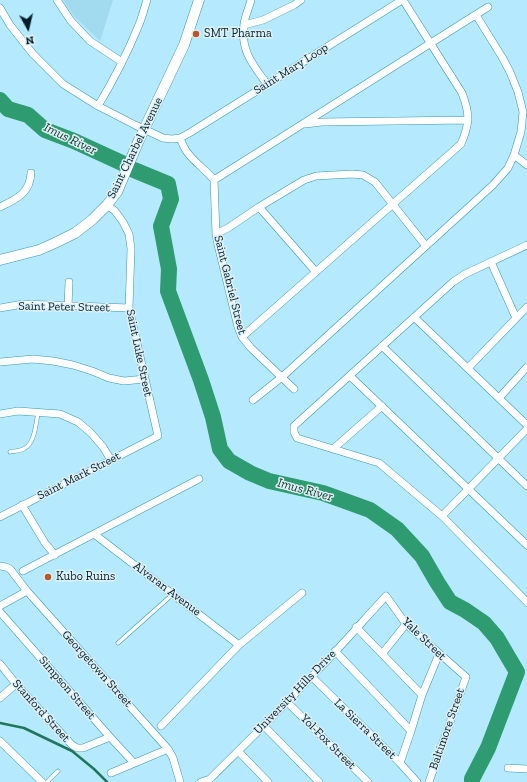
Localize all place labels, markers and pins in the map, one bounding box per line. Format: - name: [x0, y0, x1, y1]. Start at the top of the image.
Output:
- place label: SMT Pharma: [204, 27, 272, 41]
- marker: SMT Pharma: [191, 29, 201, 39]
- place label: Kubo Ruins: [56, 570, 115, 584]
- marker: Kubo Ruins: [43, 572, 53, 582]

